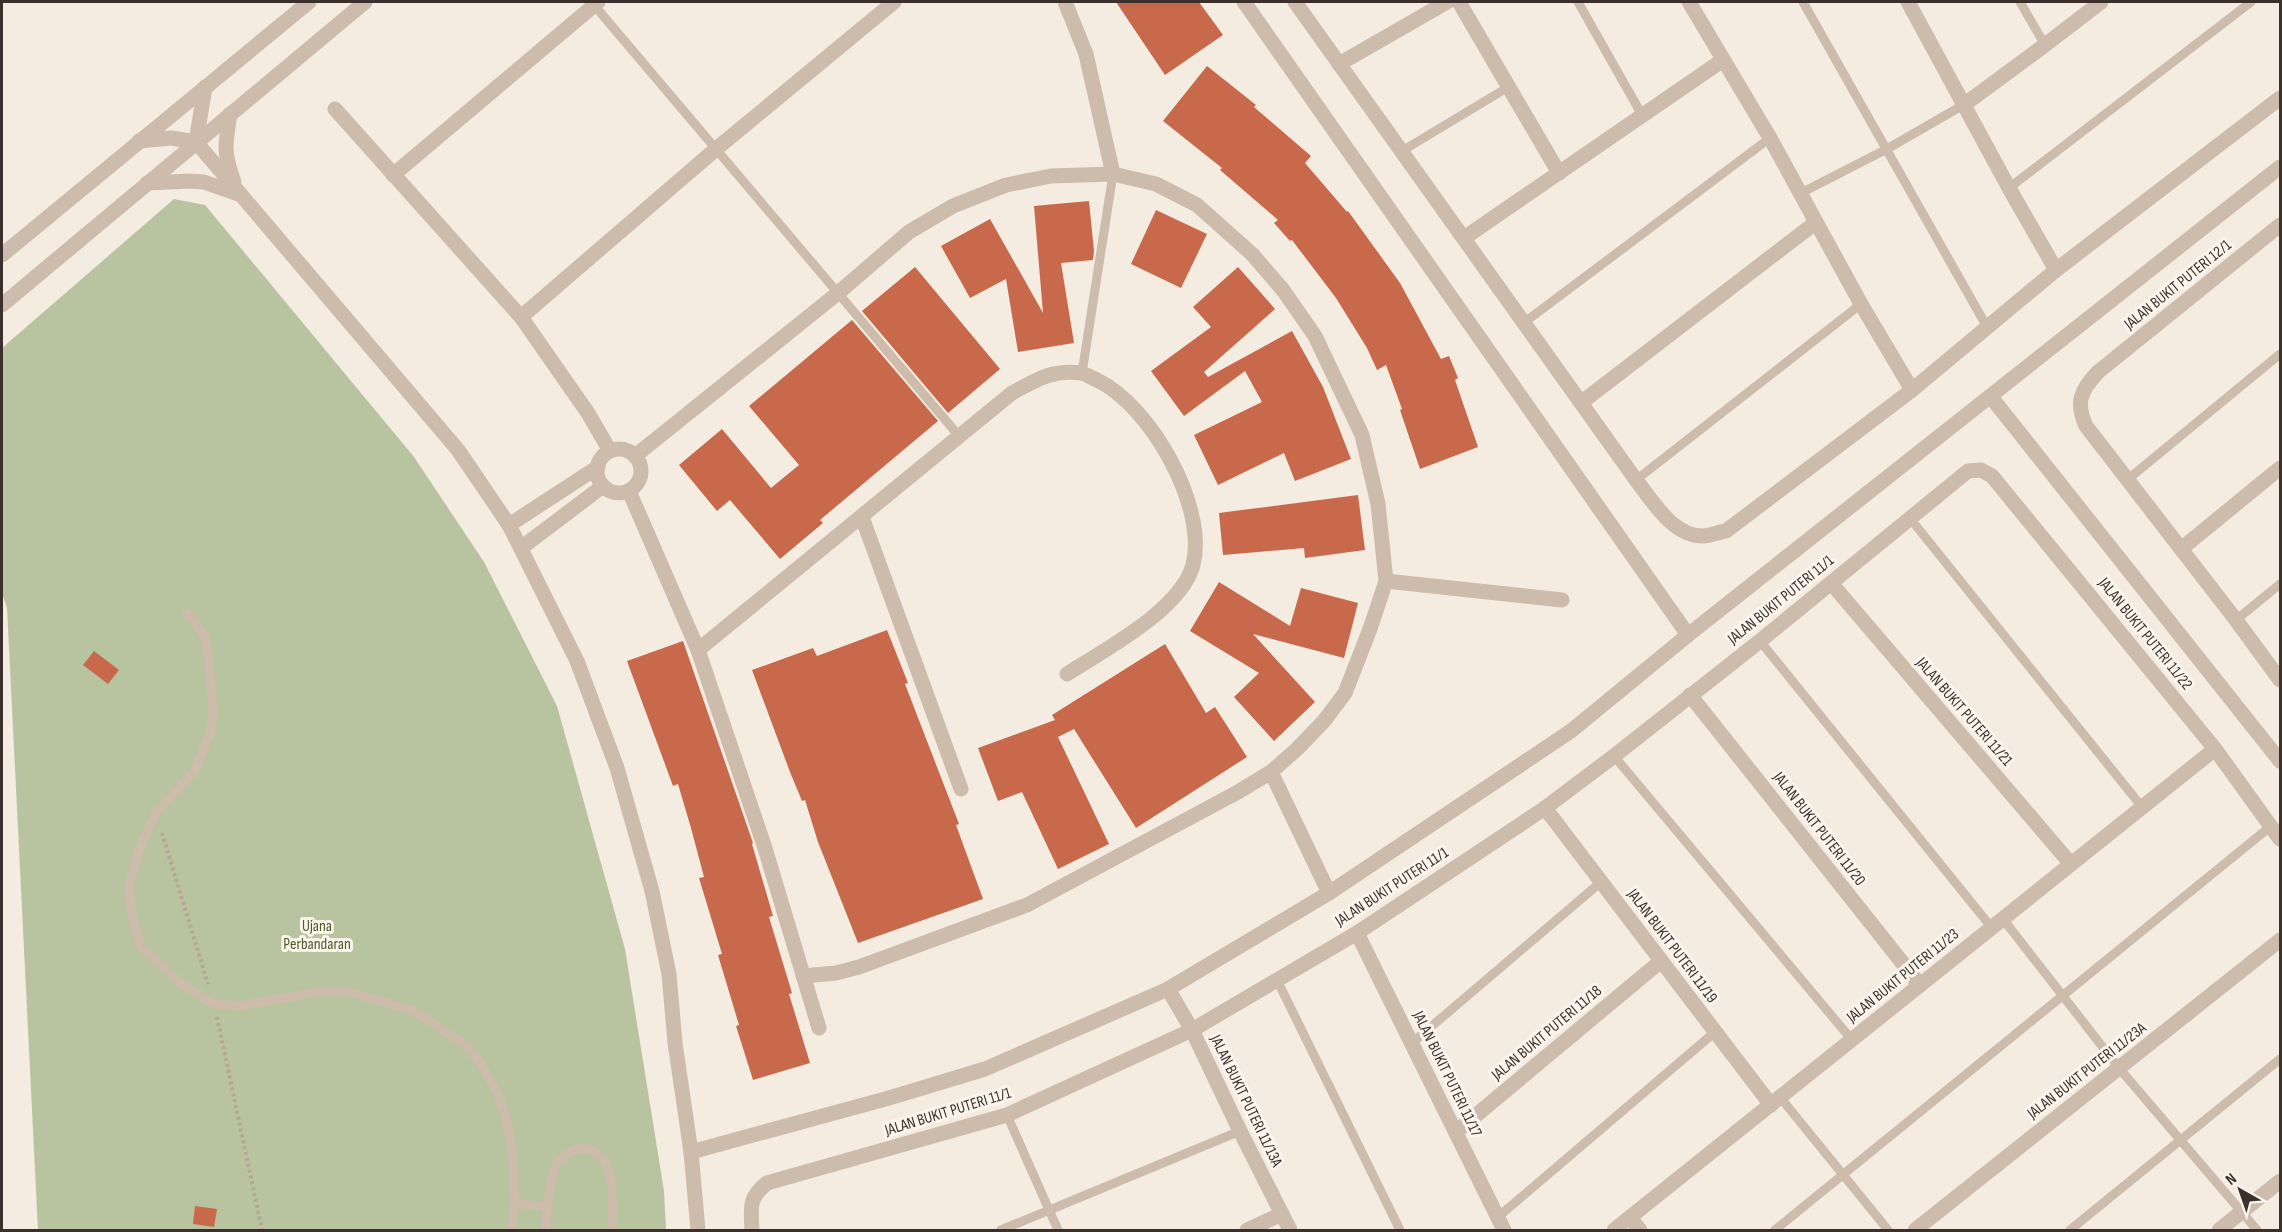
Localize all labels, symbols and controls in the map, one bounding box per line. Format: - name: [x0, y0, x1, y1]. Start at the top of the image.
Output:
- street label: JALAN BUKIT PUTERI 12/1: [2120, 236, 2236, 335]
- street label: JALAN BUKIT PUTERI 11/1: [1723, 551, 1838, 649]
- street label: JALAN BUKIT PUTERI 11/22: [2093, 573, 2196, 694]
- street label: JALAN BUKIT PUTERI 11/21: [1911, 653, 2017, 770]
- street label: JALAN BUKIT PUTERI 11/20: [1768, 768, 1869, 890]
- street label: JALAN BUKIT PUTERI 11/1: [1331, 843, 1452, 931]
- street label: JALAN BUKIT PUTERI 11/19: [1622, 884, 1721, 1007]
- park label: Ujana Perbandaran: [283, 917, 351, 954]
- street label: JALAN BUKIT PUTERI 11/23: [1842, 925, 1963, 1028]
- street label: JALAN BUKIT PUTERI 11/18: [1487, 981, 1606, 1085]
- street label: JALAN BUKIT PUTERI 11/17: [1408, 1007, 1486, 1140]
- street label: JALAN BUKIT PUTERI 11/23A: [2023, 1019, 2150, 1124]
- street label: JALAN BUKIT PUTERI 11/13A: [1205, 1031, 1286, 1170]
- street label: JALAN BUKIT PUTERI 11/1: [882, 1084, 1014, 1141]
- north arrow: [2210, 1160, 2270, 1220]
- text: N: [2222, 1170, 2241, 1190]

